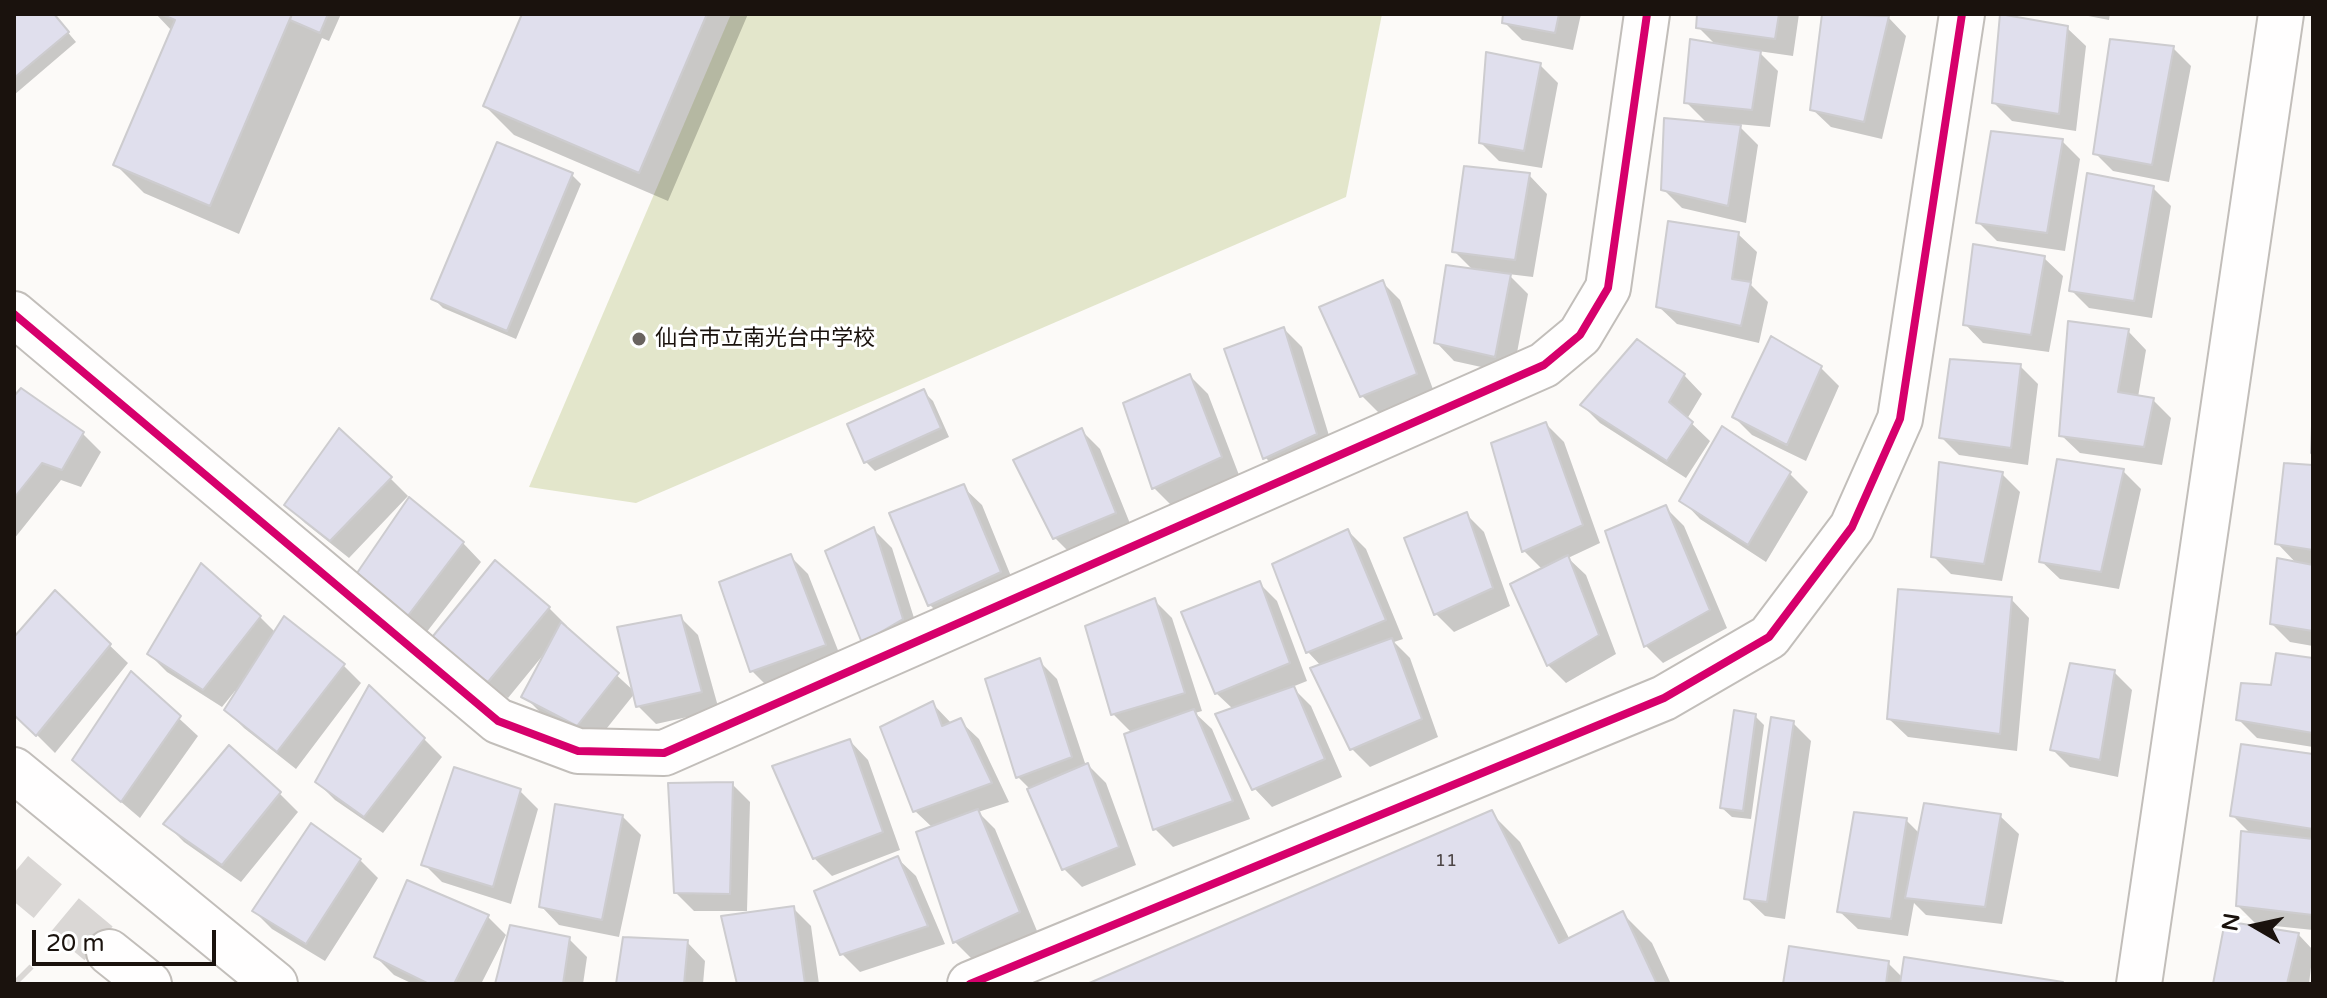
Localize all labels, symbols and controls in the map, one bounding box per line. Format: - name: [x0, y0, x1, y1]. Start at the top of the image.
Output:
- place label: 仙台市立南光台中学校: [655, 326, 875, 352]
- marker: 仙台市立南光台中学校: [630, 330, 648, 348]
- house number: 11: [1435, 850, 1457, 872]
- north arrow: [2215, 886, 2295, 966]
- text: N: [2217, 911, 2246, 933]
- scale bar: [36, 914, 220, 964]
- text: 20 m: [46, 929, 104, 958]

